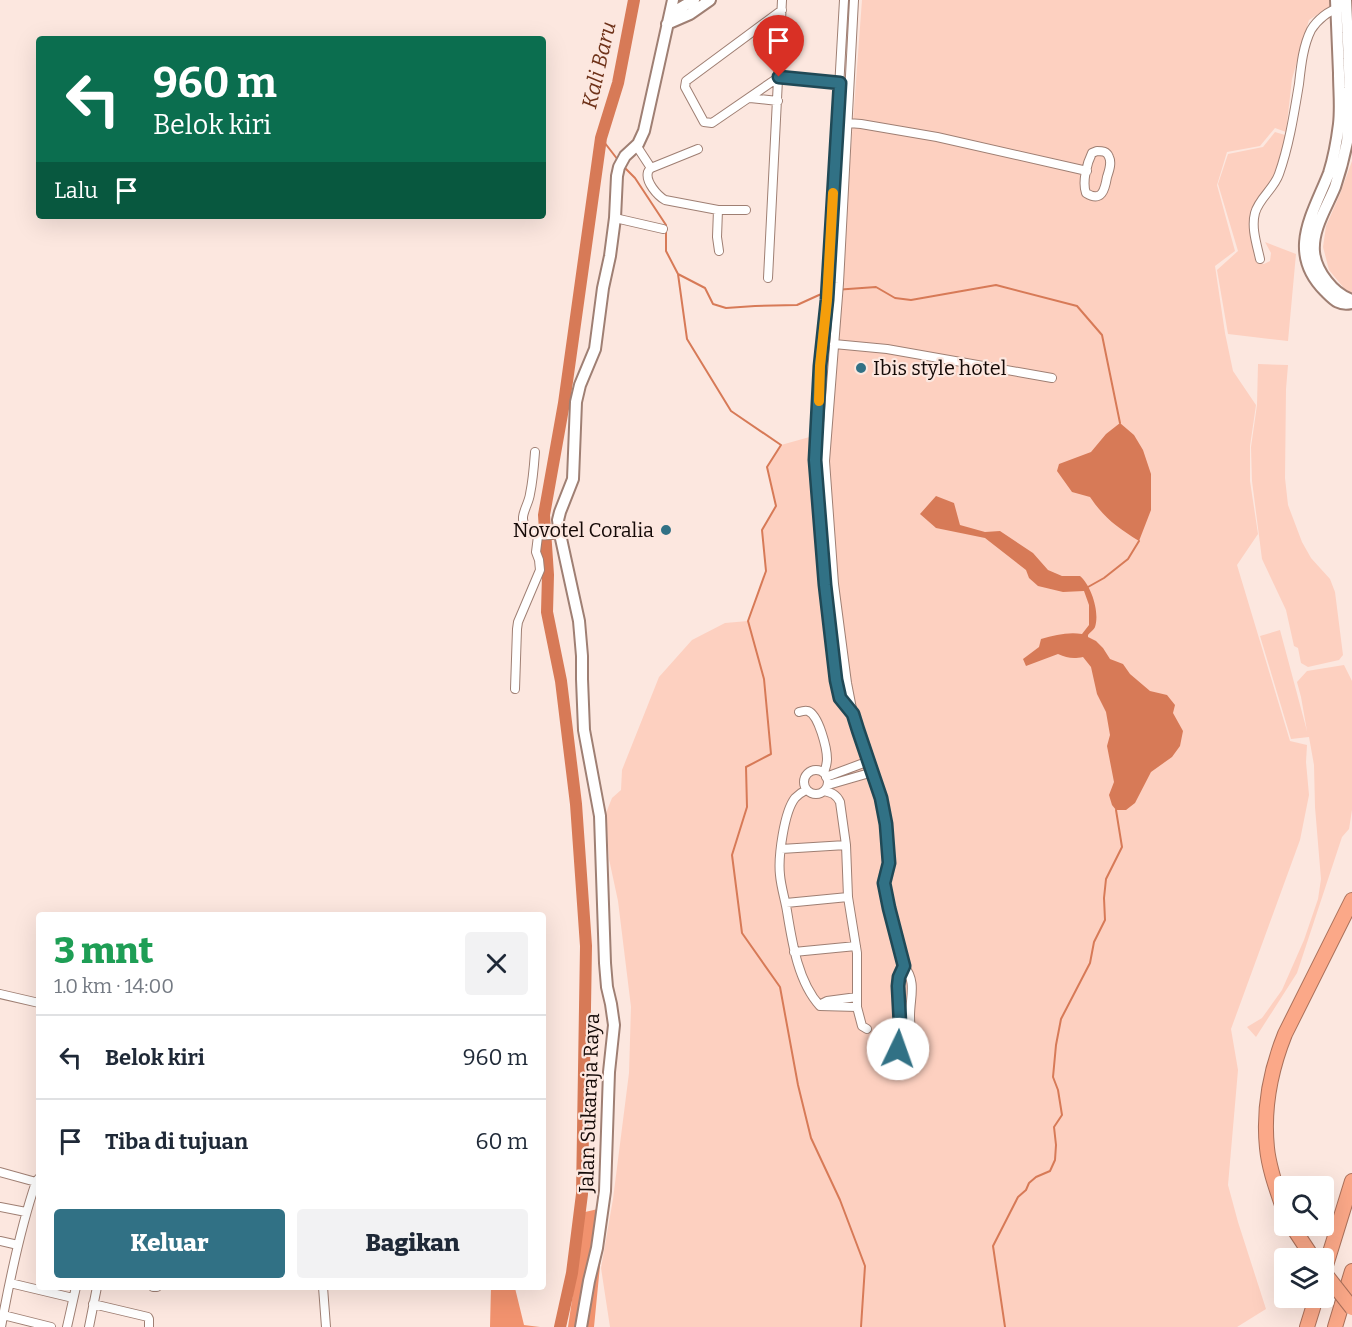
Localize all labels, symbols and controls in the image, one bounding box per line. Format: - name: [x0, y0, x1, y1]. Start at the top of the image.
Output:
- pin: [753, 15, 804, 77]
- water label: Kali Baru: [576, 19, 622, 111]
- icon: arrive: [762, 24, 795, 57]
- text: 960 m: [153, 58, 277, 108]
- icon: left: [54, 60, 132, 138]
- text: Belok kiri: [153, 109, 271, 141]
- icon: arrive: [110, 174, 143, 207]
- text: Lalu: [54, 177, 98, 204]
- place label: Ibis style hotel: [873, 356, 1007, 380]
- marker: Ibis style hotel: [854, 361, 868, 375]
- place label: Novotel Coralia: [513, 518, 654, 542]
- marker: Novotel Coralia: [659, 523, 673, 537]
- text: 3 mnt: [54, 929, 154, 973]
- button: close: [465, 932, 528, 995]
- text: 1.0 km · 14:00: [54, 974, 174, 998]
- street label: Jalan Sukaraja Raya: [574, 1013, 605, 1194]
- position arrow: [866, 1017, 930, 1081]
- icon: left: [54, 1041, 87, 1074]
- text: Belok kiri: [105, 1044, 205, 1071]
- text: 960 m: [463, 1044, 528, 1071]
- icon: arrive: [54, 1125, 87, 1158]
- text: Tiba di tujuan: [105, 1128, 248, 1155]
- text: 60 m: [476, 1128, 528, 1155]
- map controls: [1274, 1176, 1334, 1308]
- button: search: [1274, 1176, 1334, 1236]
- button: Keluar: [54, 1209, 285, 1278]
- button: Bagikan: [297, 1209, 528, 1278]
- button: layers: [1274, 1248, 1334, 1308]

